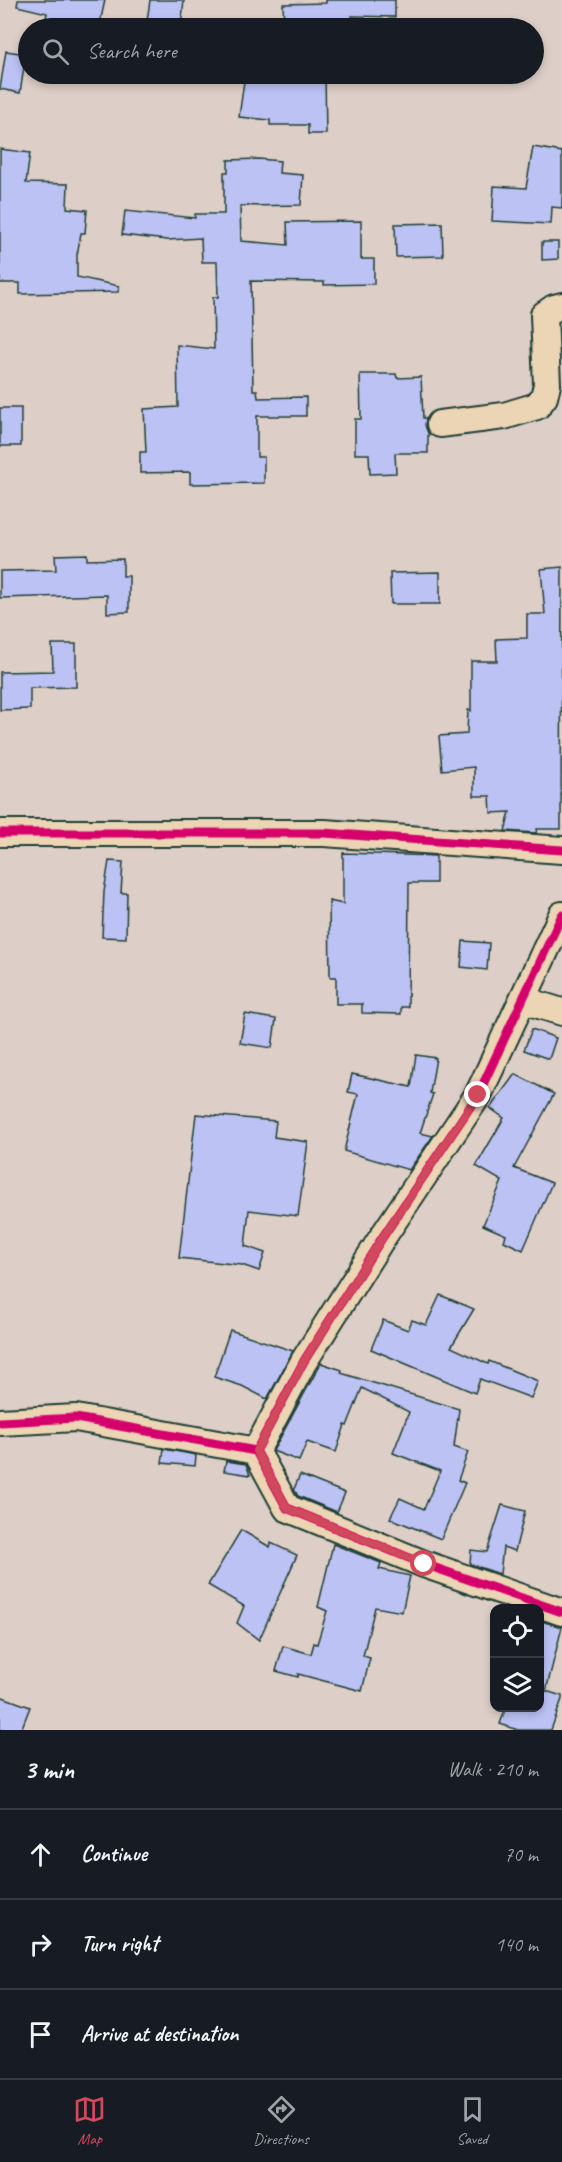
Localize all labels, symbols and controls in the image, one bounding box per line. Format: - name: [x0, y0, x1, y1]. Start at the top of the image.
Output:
- search box: [18, 18, 544, 84]
- icon: search: [39, 35, 72, 68]
- text: Search here: [87, 37, 177, 65]
- route end: [464, 1081, 490, 1107]
- route start: [410, 1550, 436, 1576]
- map controls: [490, 1604, 544, 1712]
- button: locate: [490, 1604, 544, 1658]
- button: layers: [490, 1658, 544, 1712]
- text: 3 min: [24, 1753, 74, 1786]
- text: Walk · 210 m: [448, 1757, 538, 1782]
- icon: ahead: [24, 1838, 57, 1871]
- text: Continue: [81, 1840, 147, 1868]
- text: 70 m: [504, 1842, 538, 1867]
- icon: right: [24, 1928, 57, 1961]
- text: Turn right: [81, 1930, 158, 1958]
- text: 140 m: [495, 1932, 538, 1957]
- icon: arrive: [24, 2018, 57, 2051]
- text: Arrive at destination: [81, 2020, 238, 2048]
- tab: Map: [73, 2093, 106, 2149]
- tab: Directions: [253, 2093, 309, 2149]
- tab: Saved: [456, 2093, 489, 2149]

